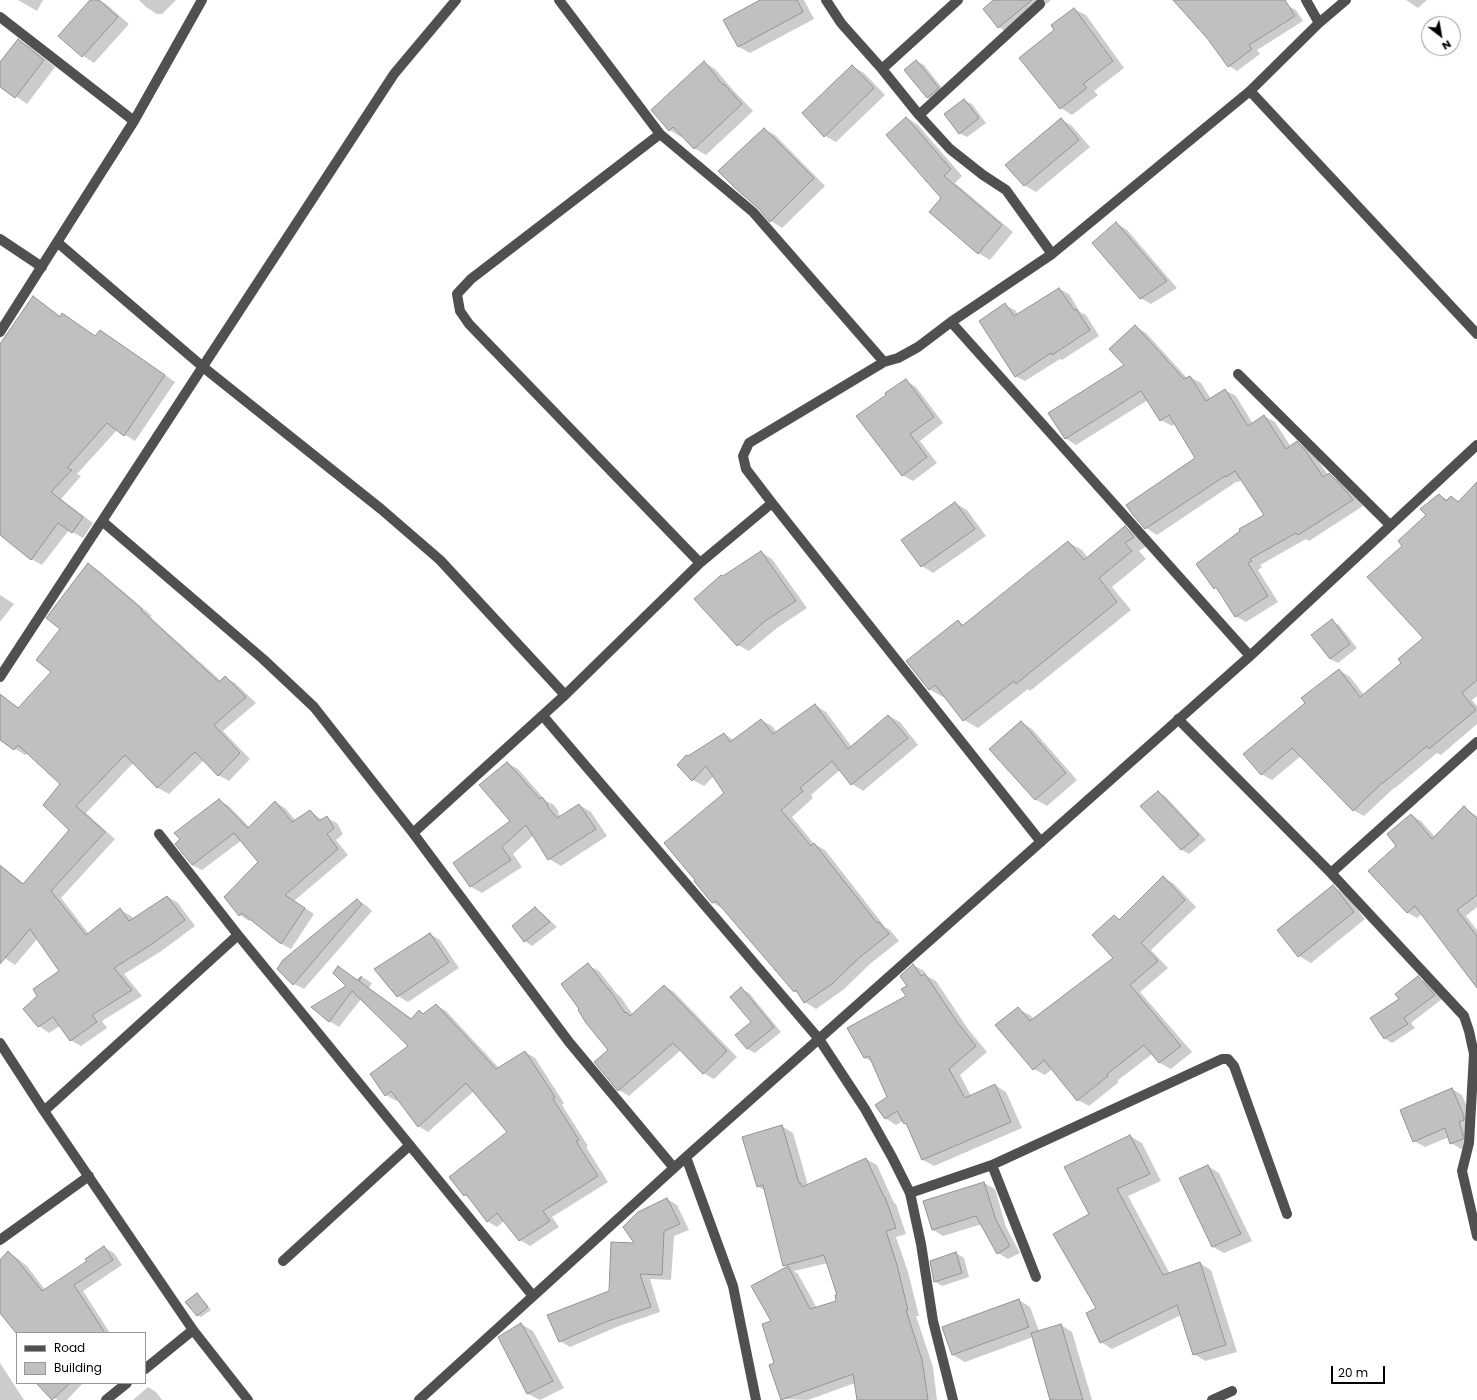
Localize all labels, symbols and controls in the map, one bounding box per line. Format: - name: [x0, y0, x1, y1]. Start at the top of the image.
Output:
- north arrow: [1421, 16, 1461, 56]
- text: N: [1439, 36, 1454, 54]
- legend: [16, 1332, 146, 1384]
- text: Road: [54, 1339, 85, 1356]
- scale bar: [1333, 1358, 1387, 1384]
- text: Building: [54, 1359, 102, 1376]
- text: 20 m: [1338, 1364, 1368, 1381]

